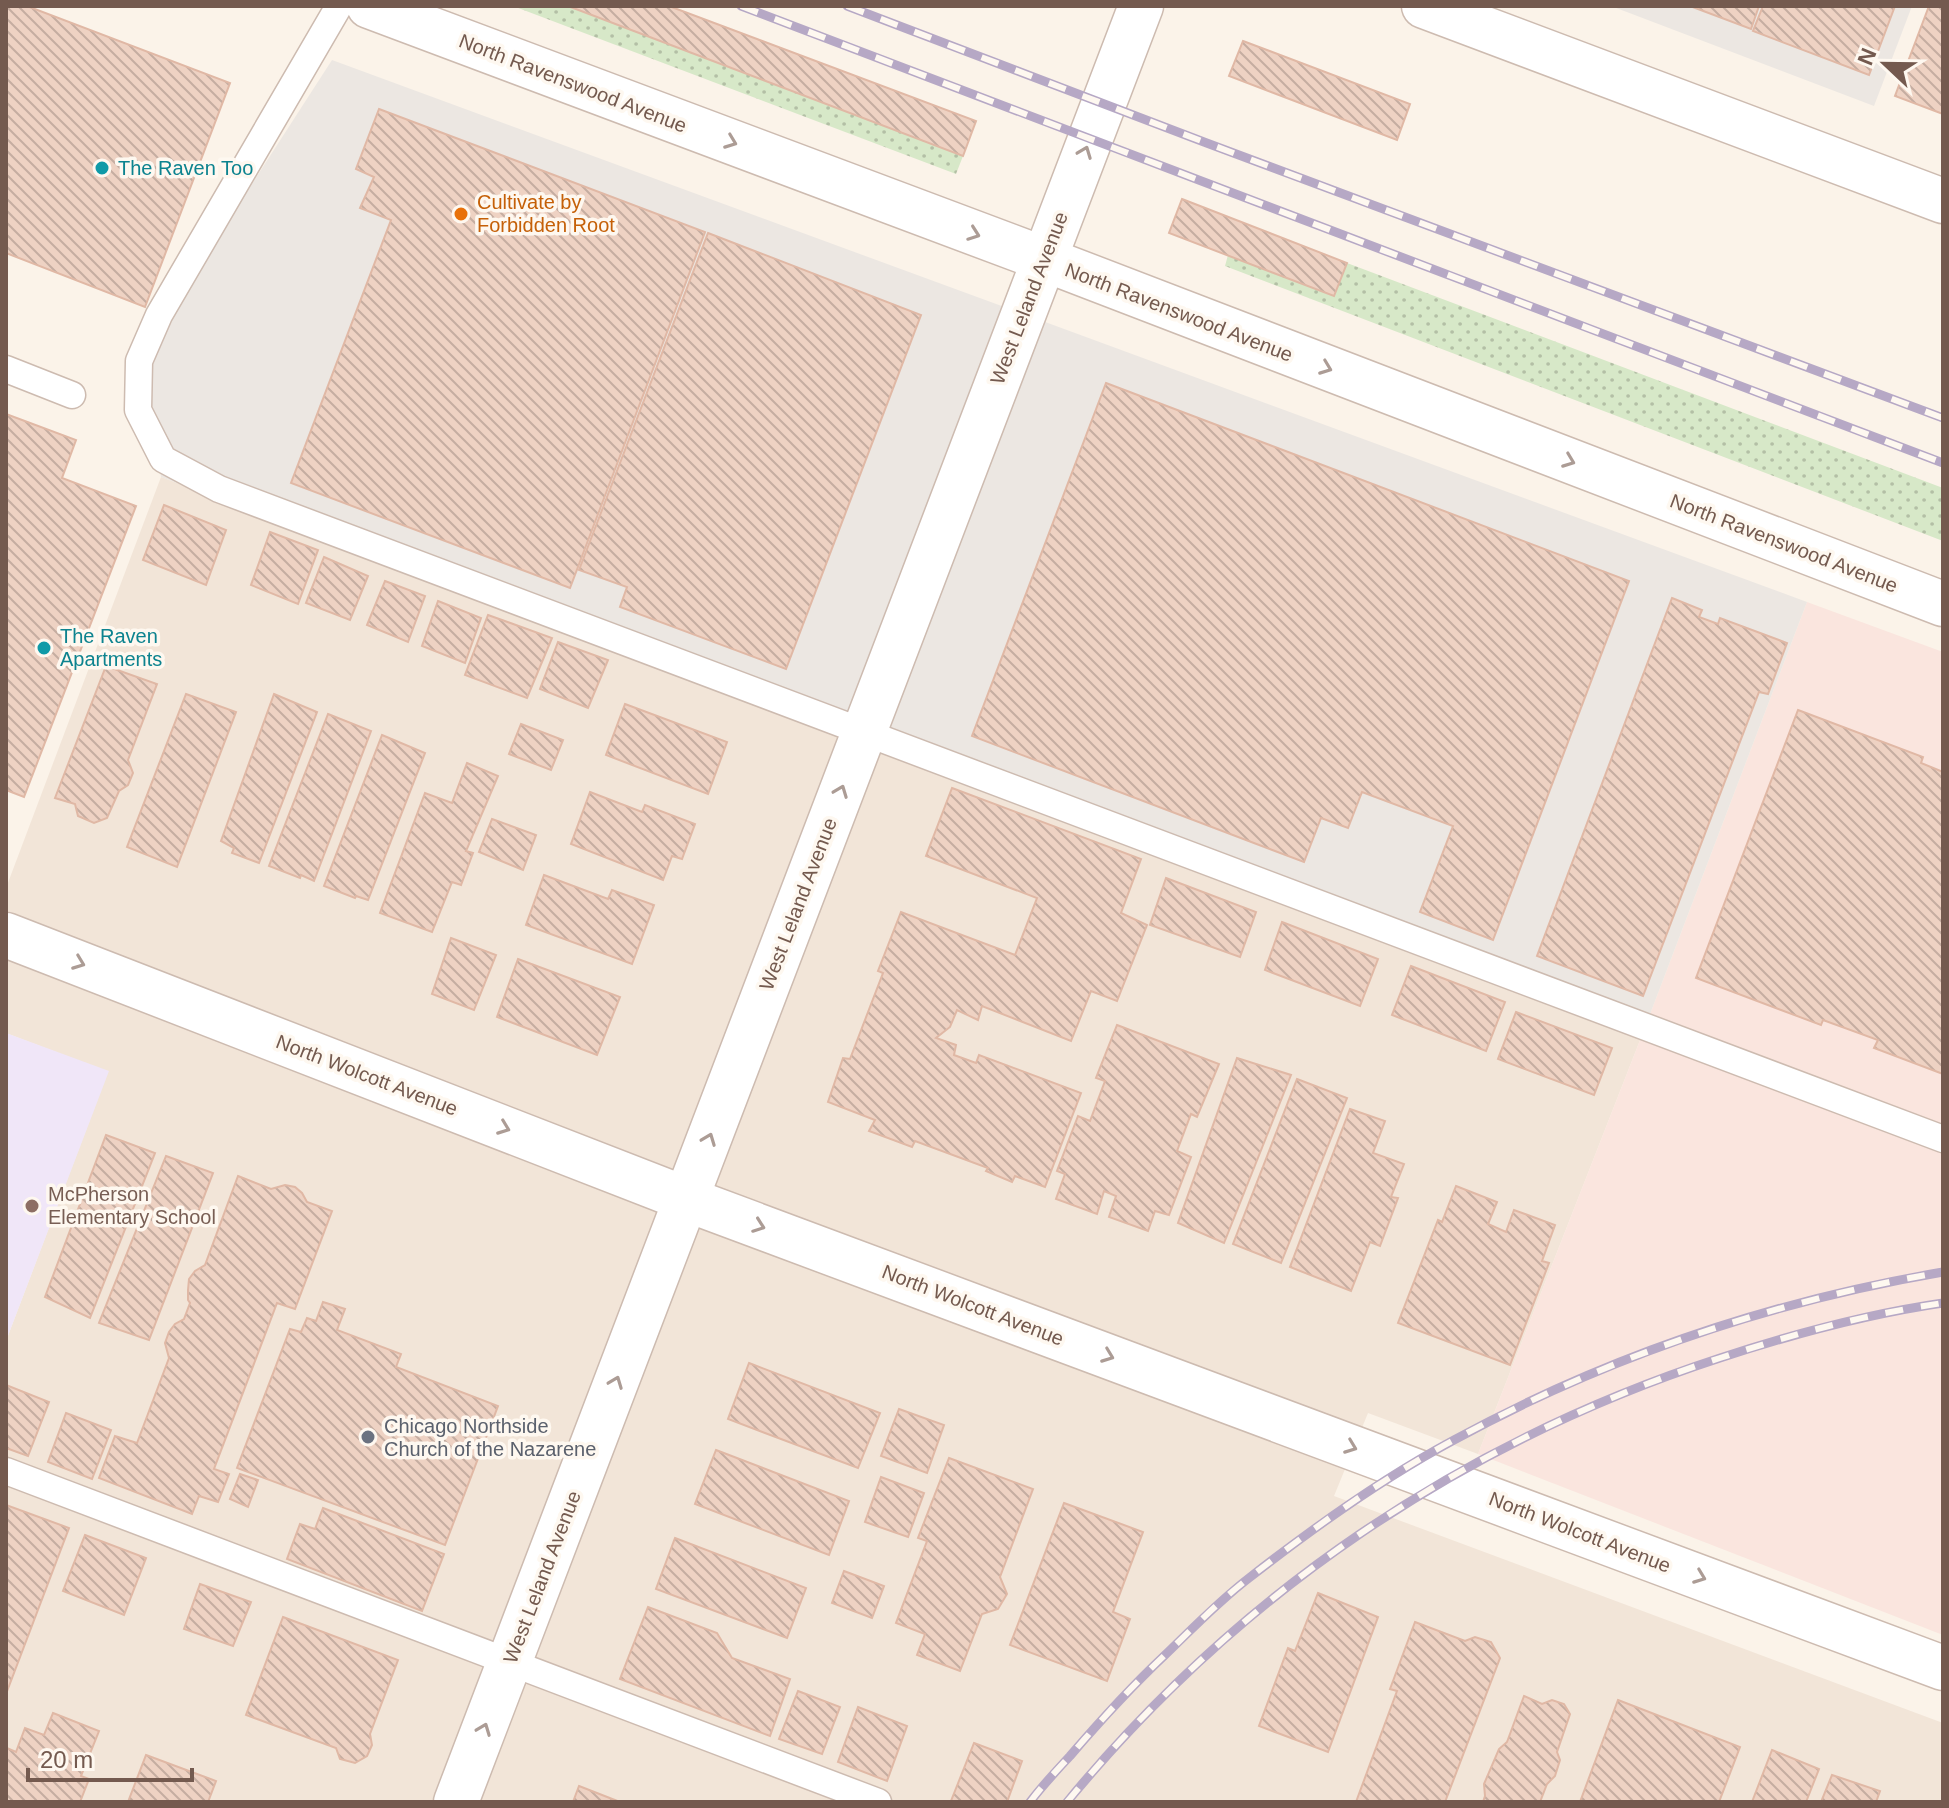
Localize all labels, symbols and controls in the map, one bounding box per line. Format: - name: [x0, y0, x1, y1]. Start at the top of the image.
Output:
- north arrow: [1845, 24, 1925, 104]
- street label: North Ravenswood Avenue: [456, 29, 690, 137]
- text: N: [1852, 45, 1881, 69]
- one-way arrow: [723, 132, 737, 149]
- one-way arrow: [1075, 146, 1092, 160]
- place label: The Raven Too: [118, 157, 253, 179]
- marker: The Raven Too: [93, 159, 111, 177]
- place label: Cultivate by Forbidden Root: [477, 191, 615, 236]
- marker: Cultivate by Forbidden Root: [452, 205, 470, 223]
- street label: West Leland Avenue: [986, 209, 1072, 387]
- one-way arrow: [966, 224, 980, 240]
- street label: North Ravenswood Avenue: [1062, 258, 1296, 366]
- one-way arrow: [1318, 358, 1332, 375]
- one-way arrow: [1561, 451, 1575, 468]
- street label: North Ravenswood Avenue: [1667, 489, 1901, 597]
- place label: The Raven Apartments: [60, 625, 162, 670]
- marker: The Raven Apartments: [35, 639, 53, 657]
- one-way arrow: [831, 785, 848, 799]
- street label: West Leland Avenue: [755, 815, 841, 993]
- one-way arrow: [71, 954, 85, 970]
- street label: North Wolcott Avenue: [273, 1030, 461, 1120]
- one-way arrow: [496, 1118, 510, 1135]
- one-way arrow: [699, 1132, 716, 1146]
- place label: McPherson Elementary School: [48, 1183, 216, 1228]
- marker: McPherson Elementary School: [23, 1197, 41, 1215]
- one-way arrow: [751, 1216, 765, 1232]
- street label: North Wolcott Avenue: [879, 1260, 1067, 1350]
- one-way arrow: [1100, 1346, 1114, 1363]
- one-way arrow: [606, 1375, 623, 1389]
- place label: Chicago Northside Church of the Nazarene: [384, 1415, 596, 1460]
- marker: Chicago Northside Church of the Nazarene: [359, 1428, 377, 1446]
- one-way arrow: [1343, 1437, 1357, 1454]
- street label: North Wolcott Avenue: [1486, 1487, 1674, 1577]
- street label: West Leland Avenue: [499, 1488, 585, 1666]
- one-way arrow: [1692, 1567, 1706, 1584]
- one-way arrow: [474, 1723, 491, 1737]
- scale bar: [28, 1732, 192, 1782]
- text: 20 m: [40, 1746, 93, 1773]

